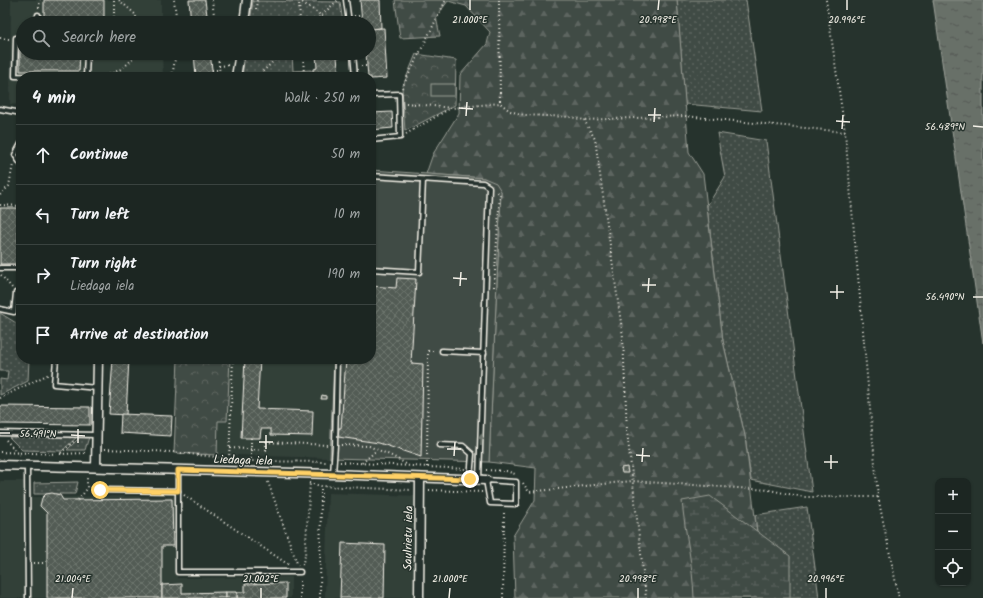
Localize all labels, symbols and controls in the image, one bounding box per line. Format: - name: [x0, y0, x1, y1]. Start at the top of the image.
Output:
- text: 21.000°E: [452, 12, 489, 28]
- text: 20.998°E: [639, 12, 678, 28]
- text: 20.996°E: [828, 12, 867, 28]
- search box: [16, 16, 376, 60]
- text: Search here: [62, 26, 136, 50]
- icon: search: [30, 27, 52, 49]
- text: 4 min: [32, 85, 76, 112]
- text: Walk · 250 m: [284, 88, 360, 109]
- text: 56.489°N: [925, 119, 965, 135]
- text: Continue: [70, 143, 128, 167]
- icon: ahead: [32, 144, 54, 166]
- text: 50 m: [331, 144, 360, 165]
- text: Turn left: [70, 203, 130, 227]
- icon: left: [32, 204, 54, 226]
- text: 10 m: [334, 204, 360, 225]
- text: Turn right: [70, 252, 137, 276]
- icon: right: [32, 264, 54, 286]
- text: 190 m: [328, 264, 360, 285]
- text: Liedaga iela: [70, 276, 134, 297]
- text: 56.490°N: [926, 289, 965, 305]
- text: Arrive at destination: [70, 323, 209, 347]
- icon: arrive: [32, 324, 54, 346]
- text: 56.491°N: [20, 426, 57, 442]
- one-way arrow: [477, 434, 484, 446]
- street label: Liedaga iela: [213, 450, 273, 471]
- route end: [461, 470, 479, 488]
- map controls: [935, 478, 971, 586]
- button: +: [935, 478, 971, 514]
- route start: [91, 481, 109, 499]
- street label: Saulrietu iela: [398, 505, 419, 571]
- button: −: [935, 514, 971, 550]
- button: locate: [935, 550, 971, 586]
- text: 21.004°E: [55, 571, 92, 587]
- text: 21.002°E: [243, 571, 280, 587]
- text: 21.000°E: [432, 571, 469, 587]
- text: 20.998°E: [619, 571, 658, 587]
- text: 20.996°E: [807, 571, 846, 587]

